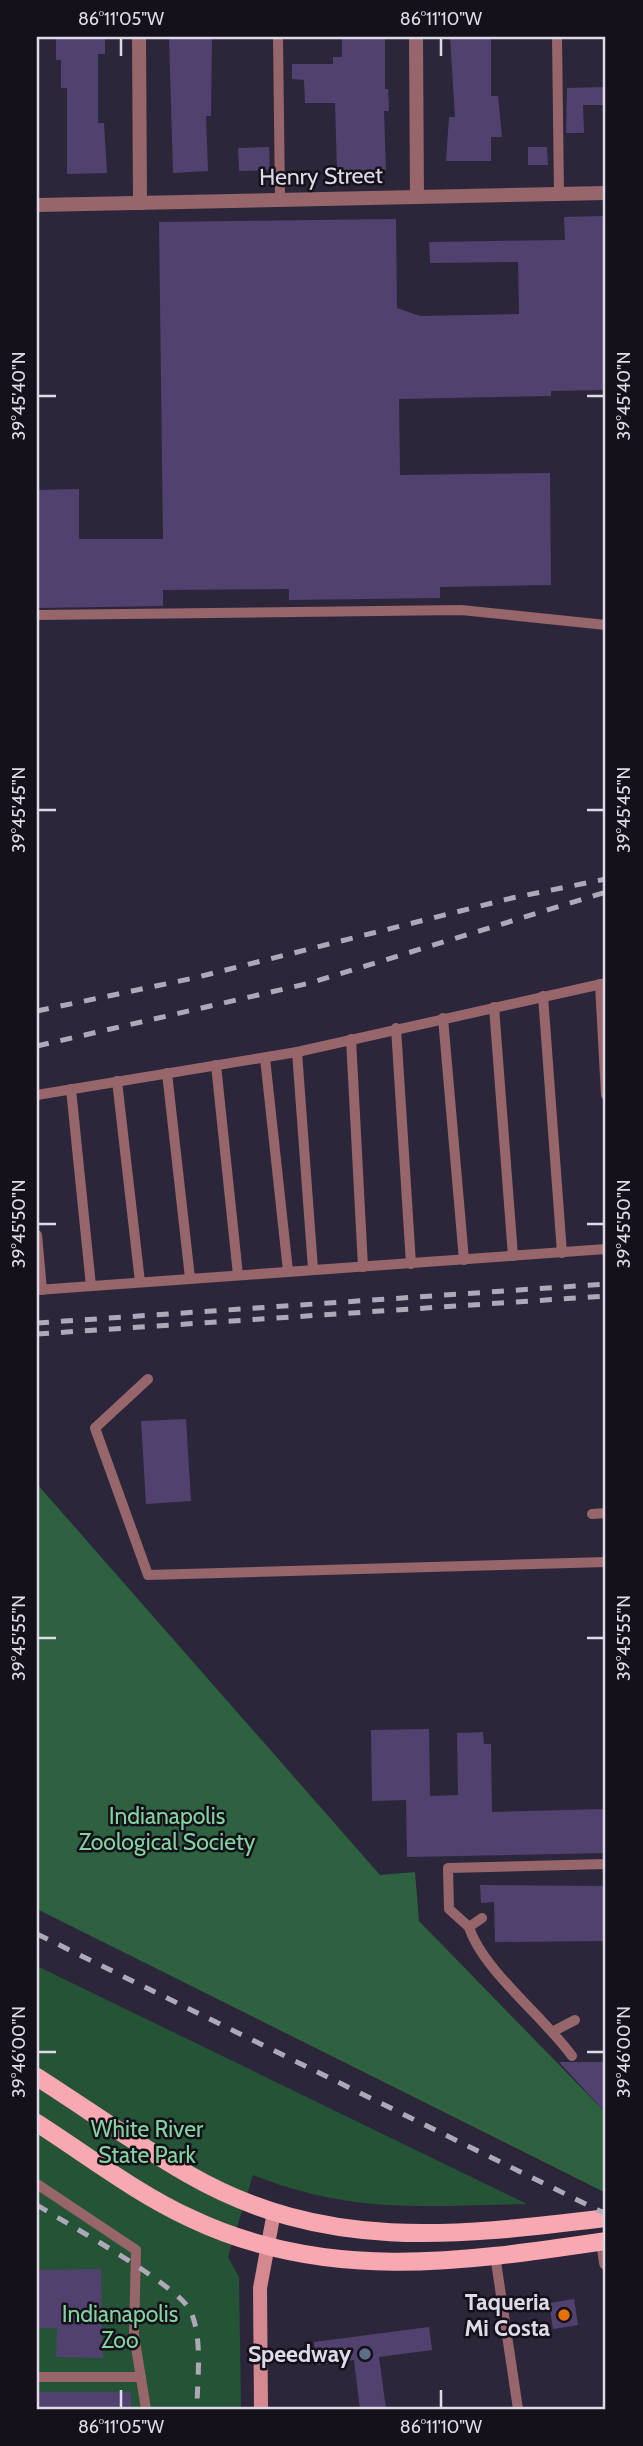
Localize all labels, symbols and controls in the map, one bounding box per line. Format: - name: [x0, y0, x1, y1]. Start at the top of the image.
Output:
- text: 86°11'05"W: [78, 8, 164, 30]
- text: 86°11'10"W: [400, 8, 482, 30]
- street label: Henry Street: [259, 161, 383, 191]
- text: 39°45'40"N: [8, 351, 30, 441]
- text: 39°45'40"N: [613, 351, 635, 441]
- text: 39°45'45"N: [8, 767, 30, 853]
- text: 39°45'45"N: [613, 767, 635, 853]
- text: 39°45'50"N: [8, 1180, 30, 1268]
- text: 39°45'50"N: [613, 1180, 635, 1268]
- text: 39°45'55"N: [8, 1595, 30, 1681]
- text: 39°45'55"N: [613, 1595, 635, 1681]
- park label: Indianapolis Zoological Society: [79, 1802, 256, 1856]
- text: 39°46'00"N: [8, 2006, 30, 2098]
- text: 39°46'00"N: [613, 2006, 635, 2098]
- park label: White River State Park: [91, 2115, 204, 2169]
- place label: Taqueria Mi Costa: [464, 2288, 551, 2342]
- park label: Indianapolis Zoo: [62, 2300, 178, 2354]
- marker: Taqueria Mi Costa: [556, 2307, 572, 2323]
- place label: Speedway: [248, 2340, 352, 2368]
- marker: Speedway: [357, 2346, 373, 2362]
- text: 86°11'05"W: [78, 2416, 164, 2438]
- text: 86°11'10"W: [400, 2416, 482, 2438]

